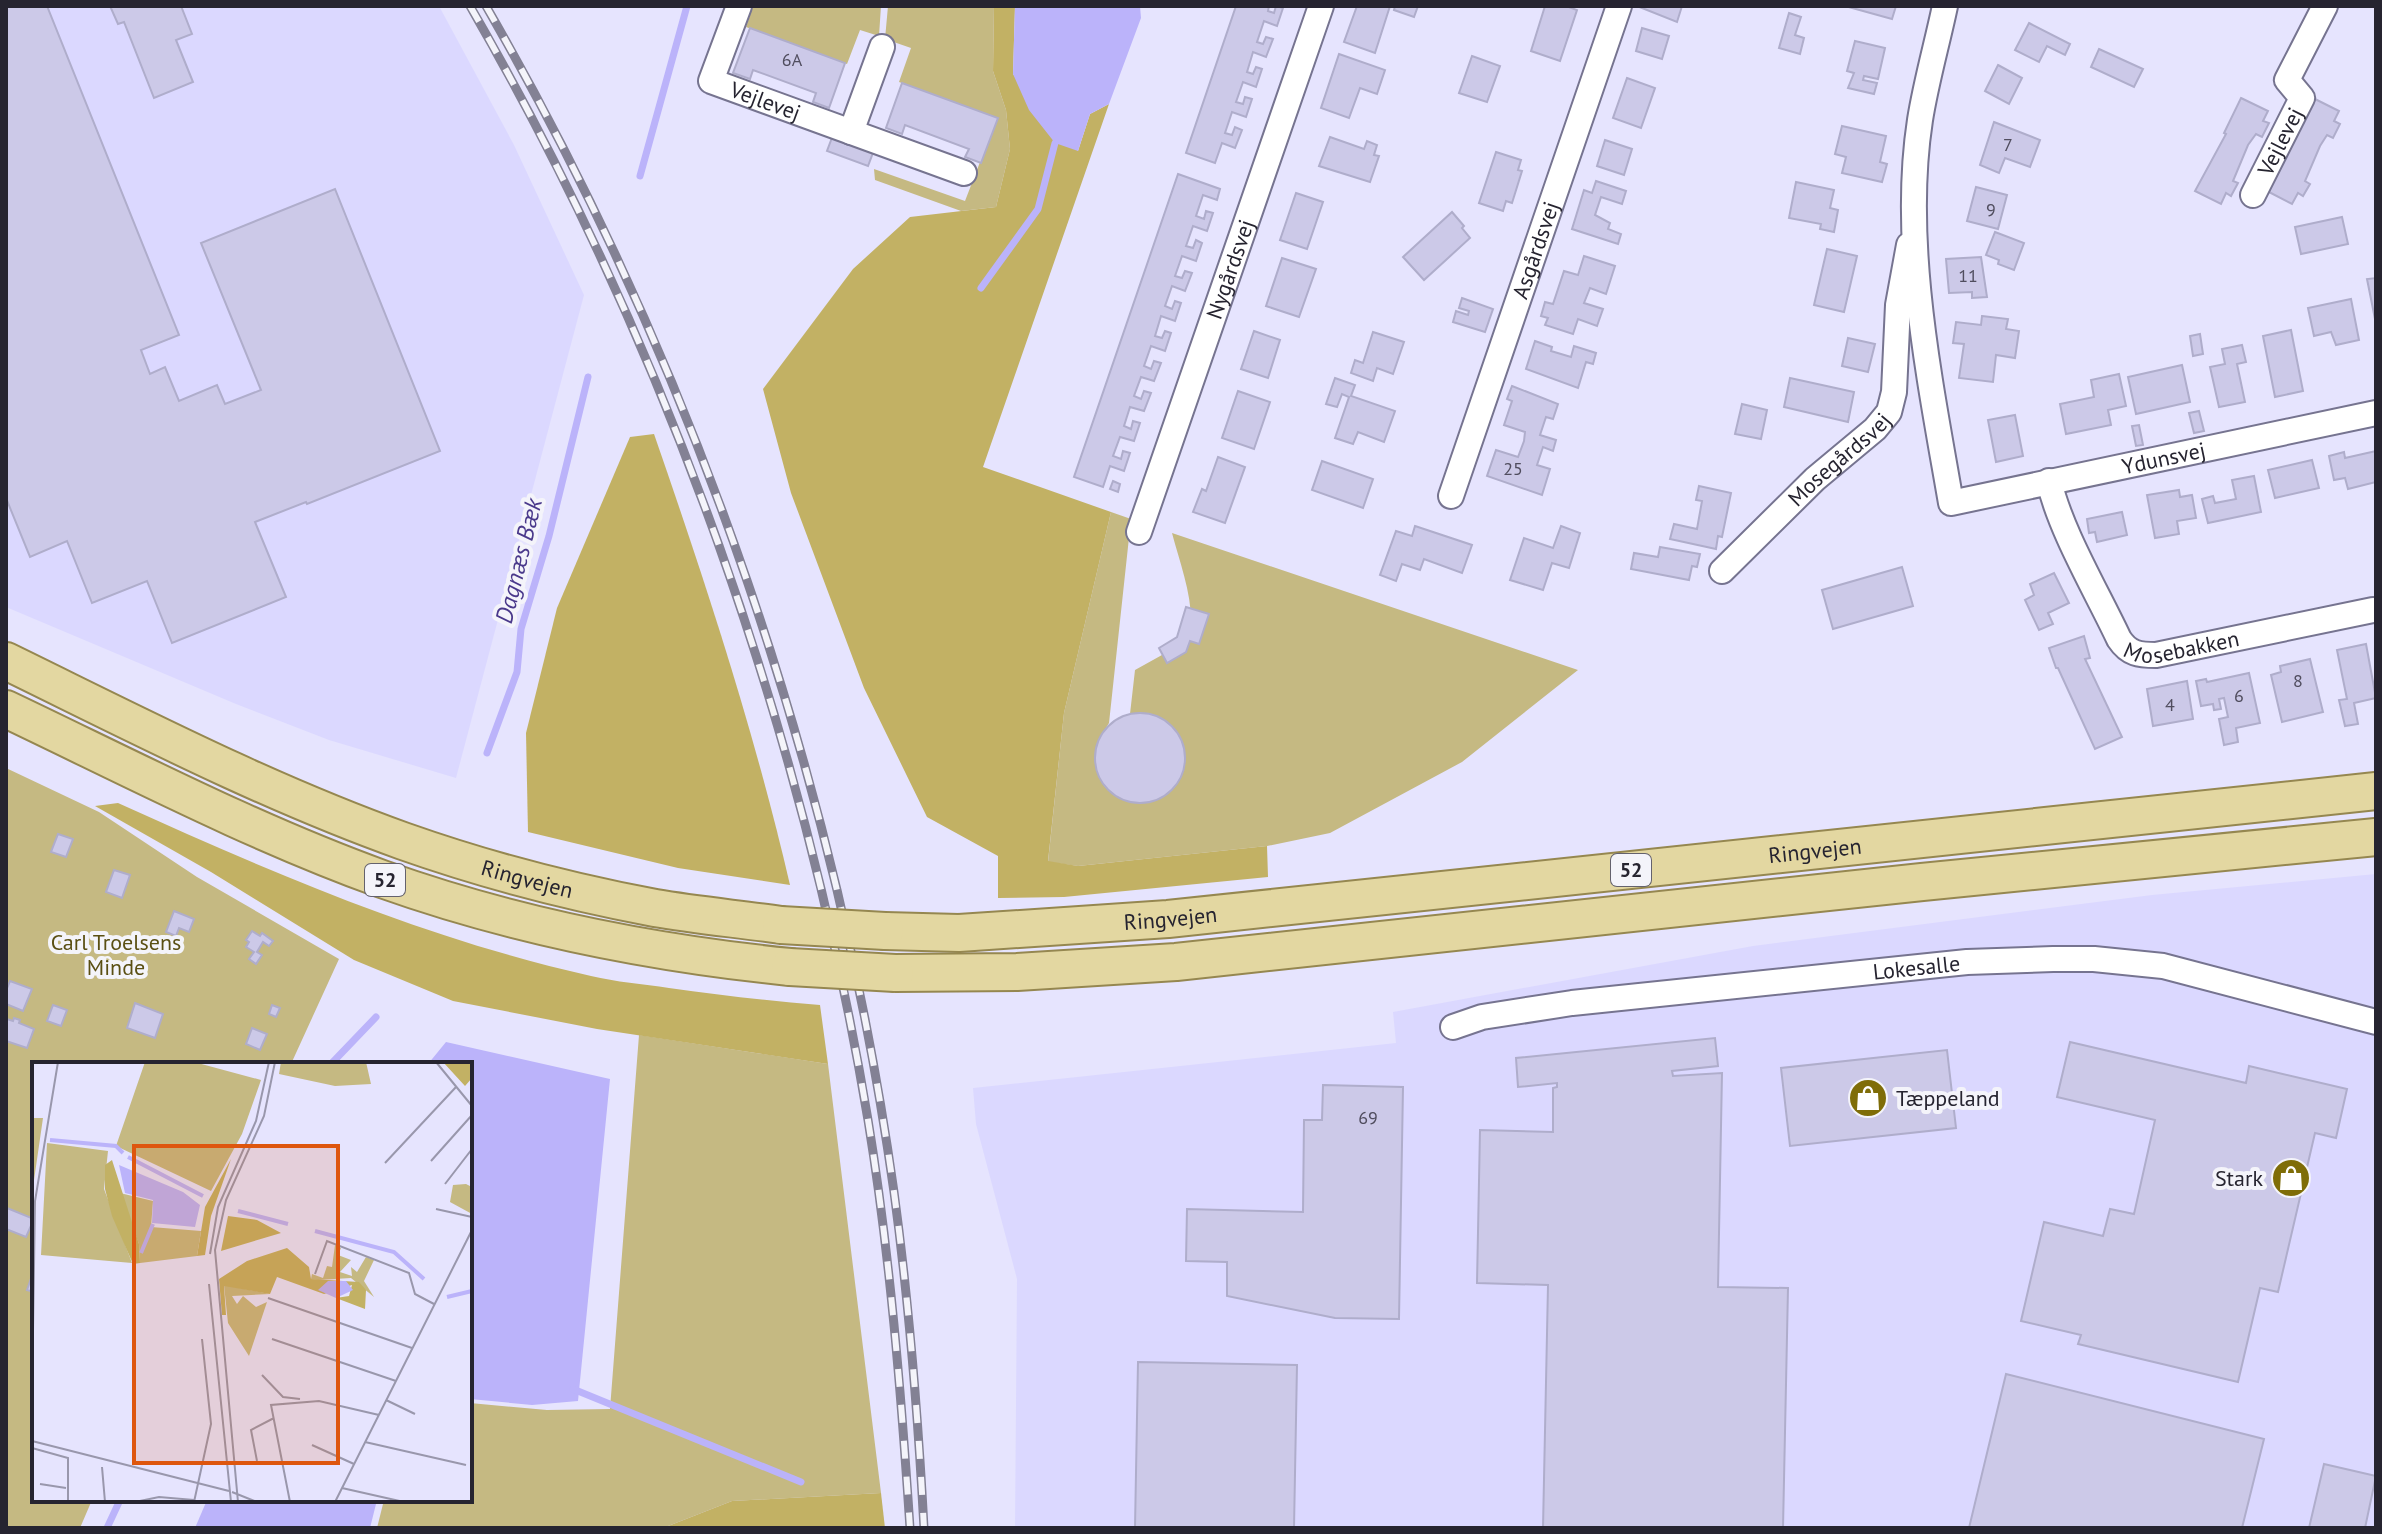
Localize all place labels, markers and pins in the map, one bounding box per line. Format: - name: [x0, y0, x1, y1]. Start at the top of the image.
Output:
- shop icon: Tæppeland: [1847, 1077, 1889, 1119]
- place label: Tæppeland: [1896, 1084, 2000, 1112]
- shop icon: Stark: [2270, 1157, 2312, 1199]
- place label: Stark: [2215, 1164, 2263, 1192]

